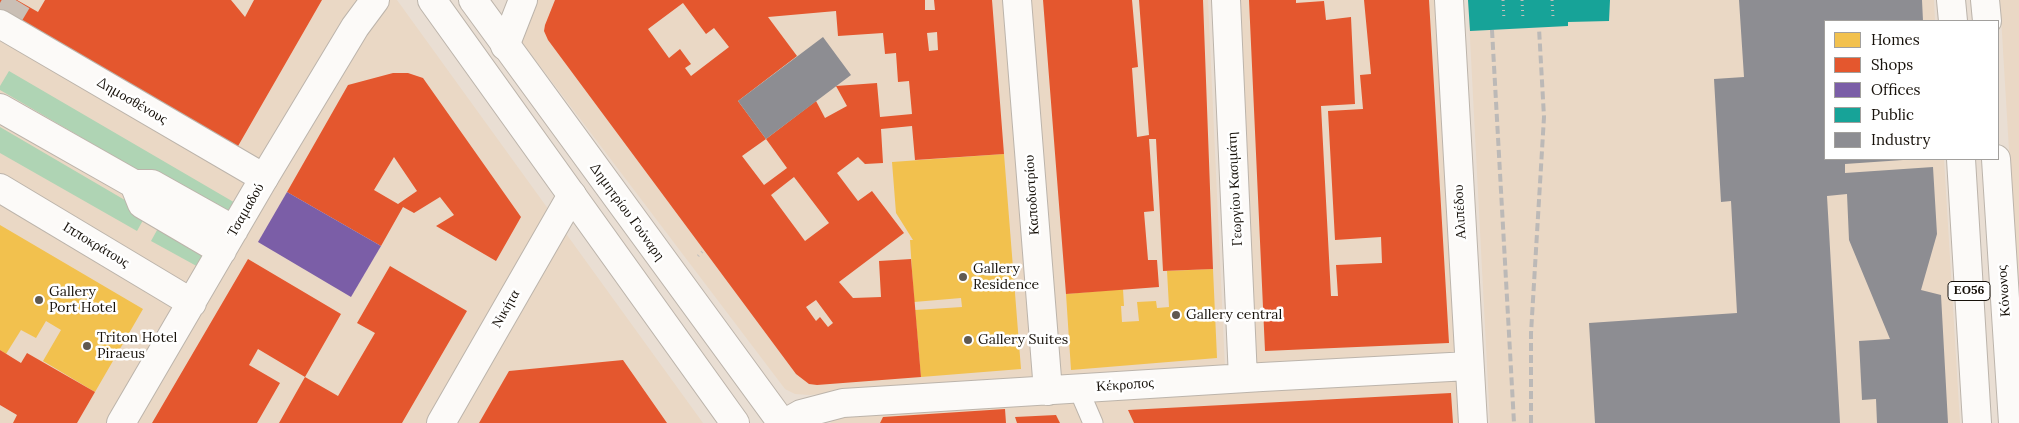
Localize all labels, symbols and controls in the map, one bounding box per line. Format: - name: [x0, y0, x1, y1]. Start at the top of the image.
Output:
- legend: [1824, 20, 1999, 160]
- text: Homes: [1871, 30, 1920, 49]
- text: Shops: [1871, 55, 1913, 74]
- street label: Δημοσθένους: [94, 74, 170, 128]
- text: Offices: [1871, 80, 1920, 99]
- text: Public: [1871, 105, 1914, 124]
- text: Industry: [1871, 130, 1930, 149]
- street label: Γεωργίου Κασιμάτη: [1224, 131, 1246, 247]
- street label: Καποδιστρίου: [1021, 154, 1043, 236]
- street label: Δημητρίου Γούναρη: [586, 160, 668, 264]
- street label: Τσαμαδού: [224, 180, 268, 240]
- street label: Αλιπέδου: [1450, 184, 1470, 240]
- street label: Ιπποκράτους: [60, 219, 132, 271]
- place label: Gallery Residence: [973, 261, 1039, 294]
- street label: Κόνωνος: [1994, 265, 2014, 317]
- marker: Gallery Residence: [957, 271, 969, 283]
- road number: ΕΟ56: [1948, 282, 1990, 300]
- place label: Gallery Port Hotel: [49, 284, 116, 316]
- street label: Νικήτα: [488, 287, 524, 331]
- marker: Gallery Port Hotel: [33, 294, 45, 306]
- place label: Gallery central: [1186, 307, 1282, 323]
- marker: Gallery central: [1170, 309, 1182, 321]
- place label: Triton Hotel Piraeus: [97, 330, 177, 362]
- place label: Gallery Suites: [978, 332, 1068, 348]
- marker: Gallery Suites: [962, 334, 974, 346]
- marker: Triton Hotel Piraeus: [81, 340, 93, 352]
- street label: Κέκροπος: [1096, 375, 1154, 395]

